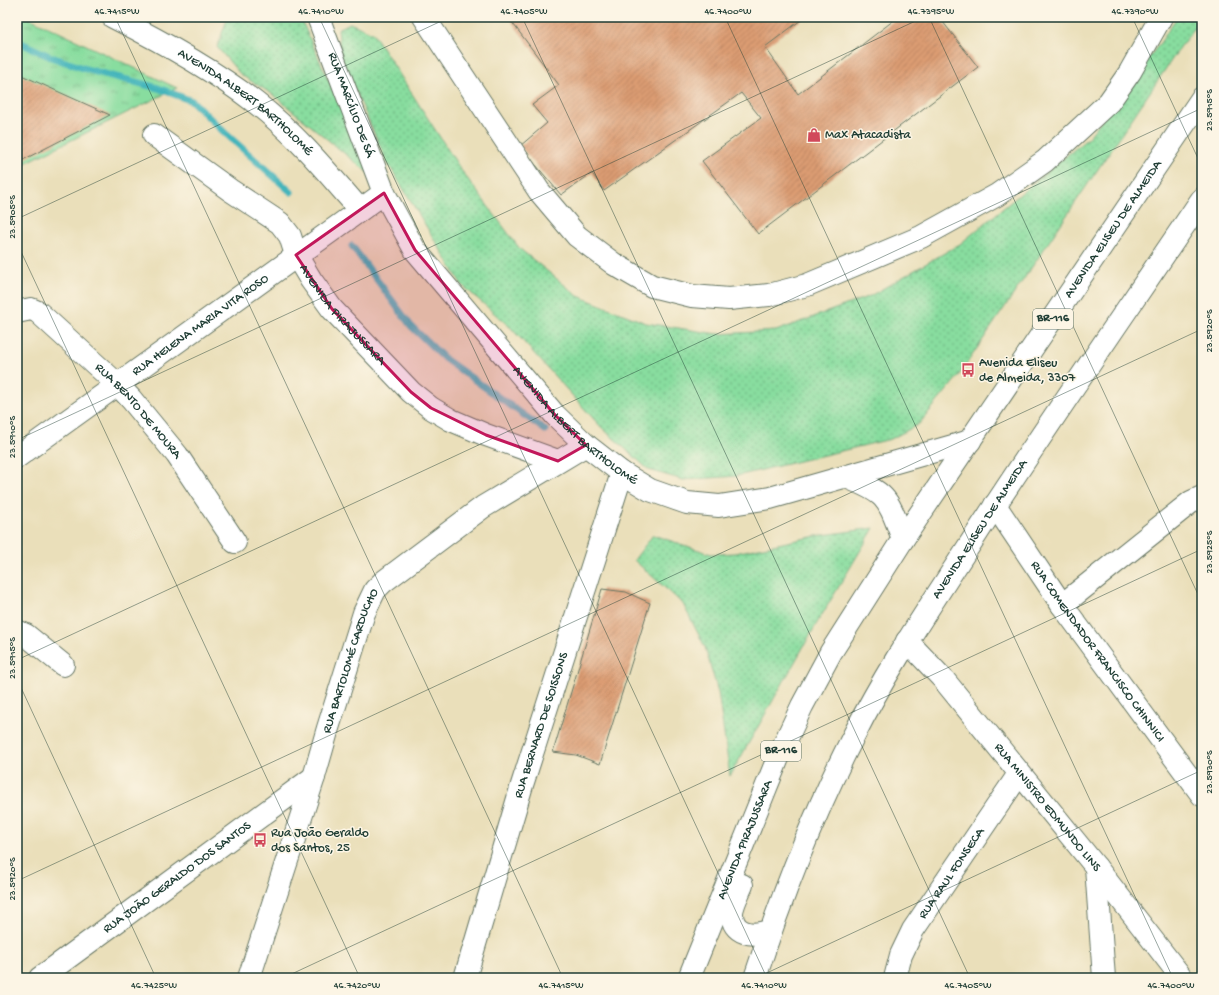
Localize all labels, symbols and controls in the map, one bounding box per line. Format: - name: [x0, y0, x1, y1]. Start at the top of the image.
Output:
- text: 46.7415°W: [94, 6, 140, 18]
- text: 46.7410°W: [298, 6, 344, 18]
- text: 46.7405°W: [501, 6, 548, 18]
- text: 46.7400°W: [704, 6, 752, 18]
- text: 46.7395°W: [908, 6, 955, 18]
- text: 46.7390°W: [1111, 6, 1159, 18]
- street label: AVENIDA ALBERT BARTHOLOMÉ: [175, 45, 317, 159]
- street label: RUA MARCÍLIO DE SÁ: [324, 50, 379, 161]
- text: 23.5915°S: [1204, 89, 1216, 131]
- shop icon: Max Atacadista: [806, 127, 822, 143]
- place label: Max Atacadista: [825, 128, 912, 143]
- street label: AVENIDA ELISEU DE ALMEIDA: [1061, 157, 1166, 301]
- text: 23.5905°S: [7, 195, 19, 239]
- street label: AVENIDA PIRAJUSSARA: [296, 262, 390, 369]
- street label: RUA HELENA MARIA VITA ROSO: [129, 271, 272, 379]
- road number: BR-116: [1033, 309, 1073, 329]
- text: 23.5920°S: [1204, 309, 1216, 353]
- place label: Avenida Eliseu de Almeida, 3307: [979, 356, 1077, 386]
- street label: RUA BENTO DE MOURA: [92, 360, 185, 463]
- bus stop icon: Avenida Eliseu de Almeida, 3307: [960, 362, 976, 378]
- street label: AVENIDA ALBERT BARTHOLOMÉ: [509, 363, 641, 488]
- text: 23.5910°S: [7, 415, 19, 458]
- street label: AVENIDA ELISEU DE ALMEIDA: [929, 456, 1031, 602]
- text: 23.5925°S: [1204, 530, 1216, 573]
- street label: RUA COMENDADOR FRANCISCO CHINNICI: [1027, 558, 1168, 745]
- street label: RUA BARTOLOMÉ CARDUCHO: [319, 586, 382, 735]
- text: 23.5915°S: [7, 637, 19, 679]
- street label: RUA BERNARD DE SOISSONS: [511, 649, 572, 800]
- street label: RUA MINISTRO EDMUNDO LINS: [991, 740, 1105, 875]
- road number: BR-116: [761, 741, 801, 761]
- text: 23.5930°S: [1204, 750, 1216, 794]
- street label: AVENIDA PIRAJUSSARA: [714, 777, 776, 902]
- street label: RUA JOÃO GERALDO DOS SANTOS: [100, 818, 255, 937]
- street label: RUA RAUL FONSECA: [915, 824, 988, 922]
- place label: Rua João Geraldo dos Santos, 25: [271, 826, 369, 856]
- bus stop icon: Rua João Geraldo dos Santos, 25: [252, 832, 268, 848]
- text: 23.5920°S: [7, 857, 19, 901]
- text: 46.7425°W: [131, 980, 178, 992]
- text: 46.7420°W: [334, 980, 381, 992]
- text: 46.7415°W: [538, 980, 584, 992]
- text: 46.7410°W: [741, 980, 787, 992]
- text: 46.7405°W: [945, 980, 992, 992]
- text: 46.7400°W: [1147, 980, 1195, 992]

